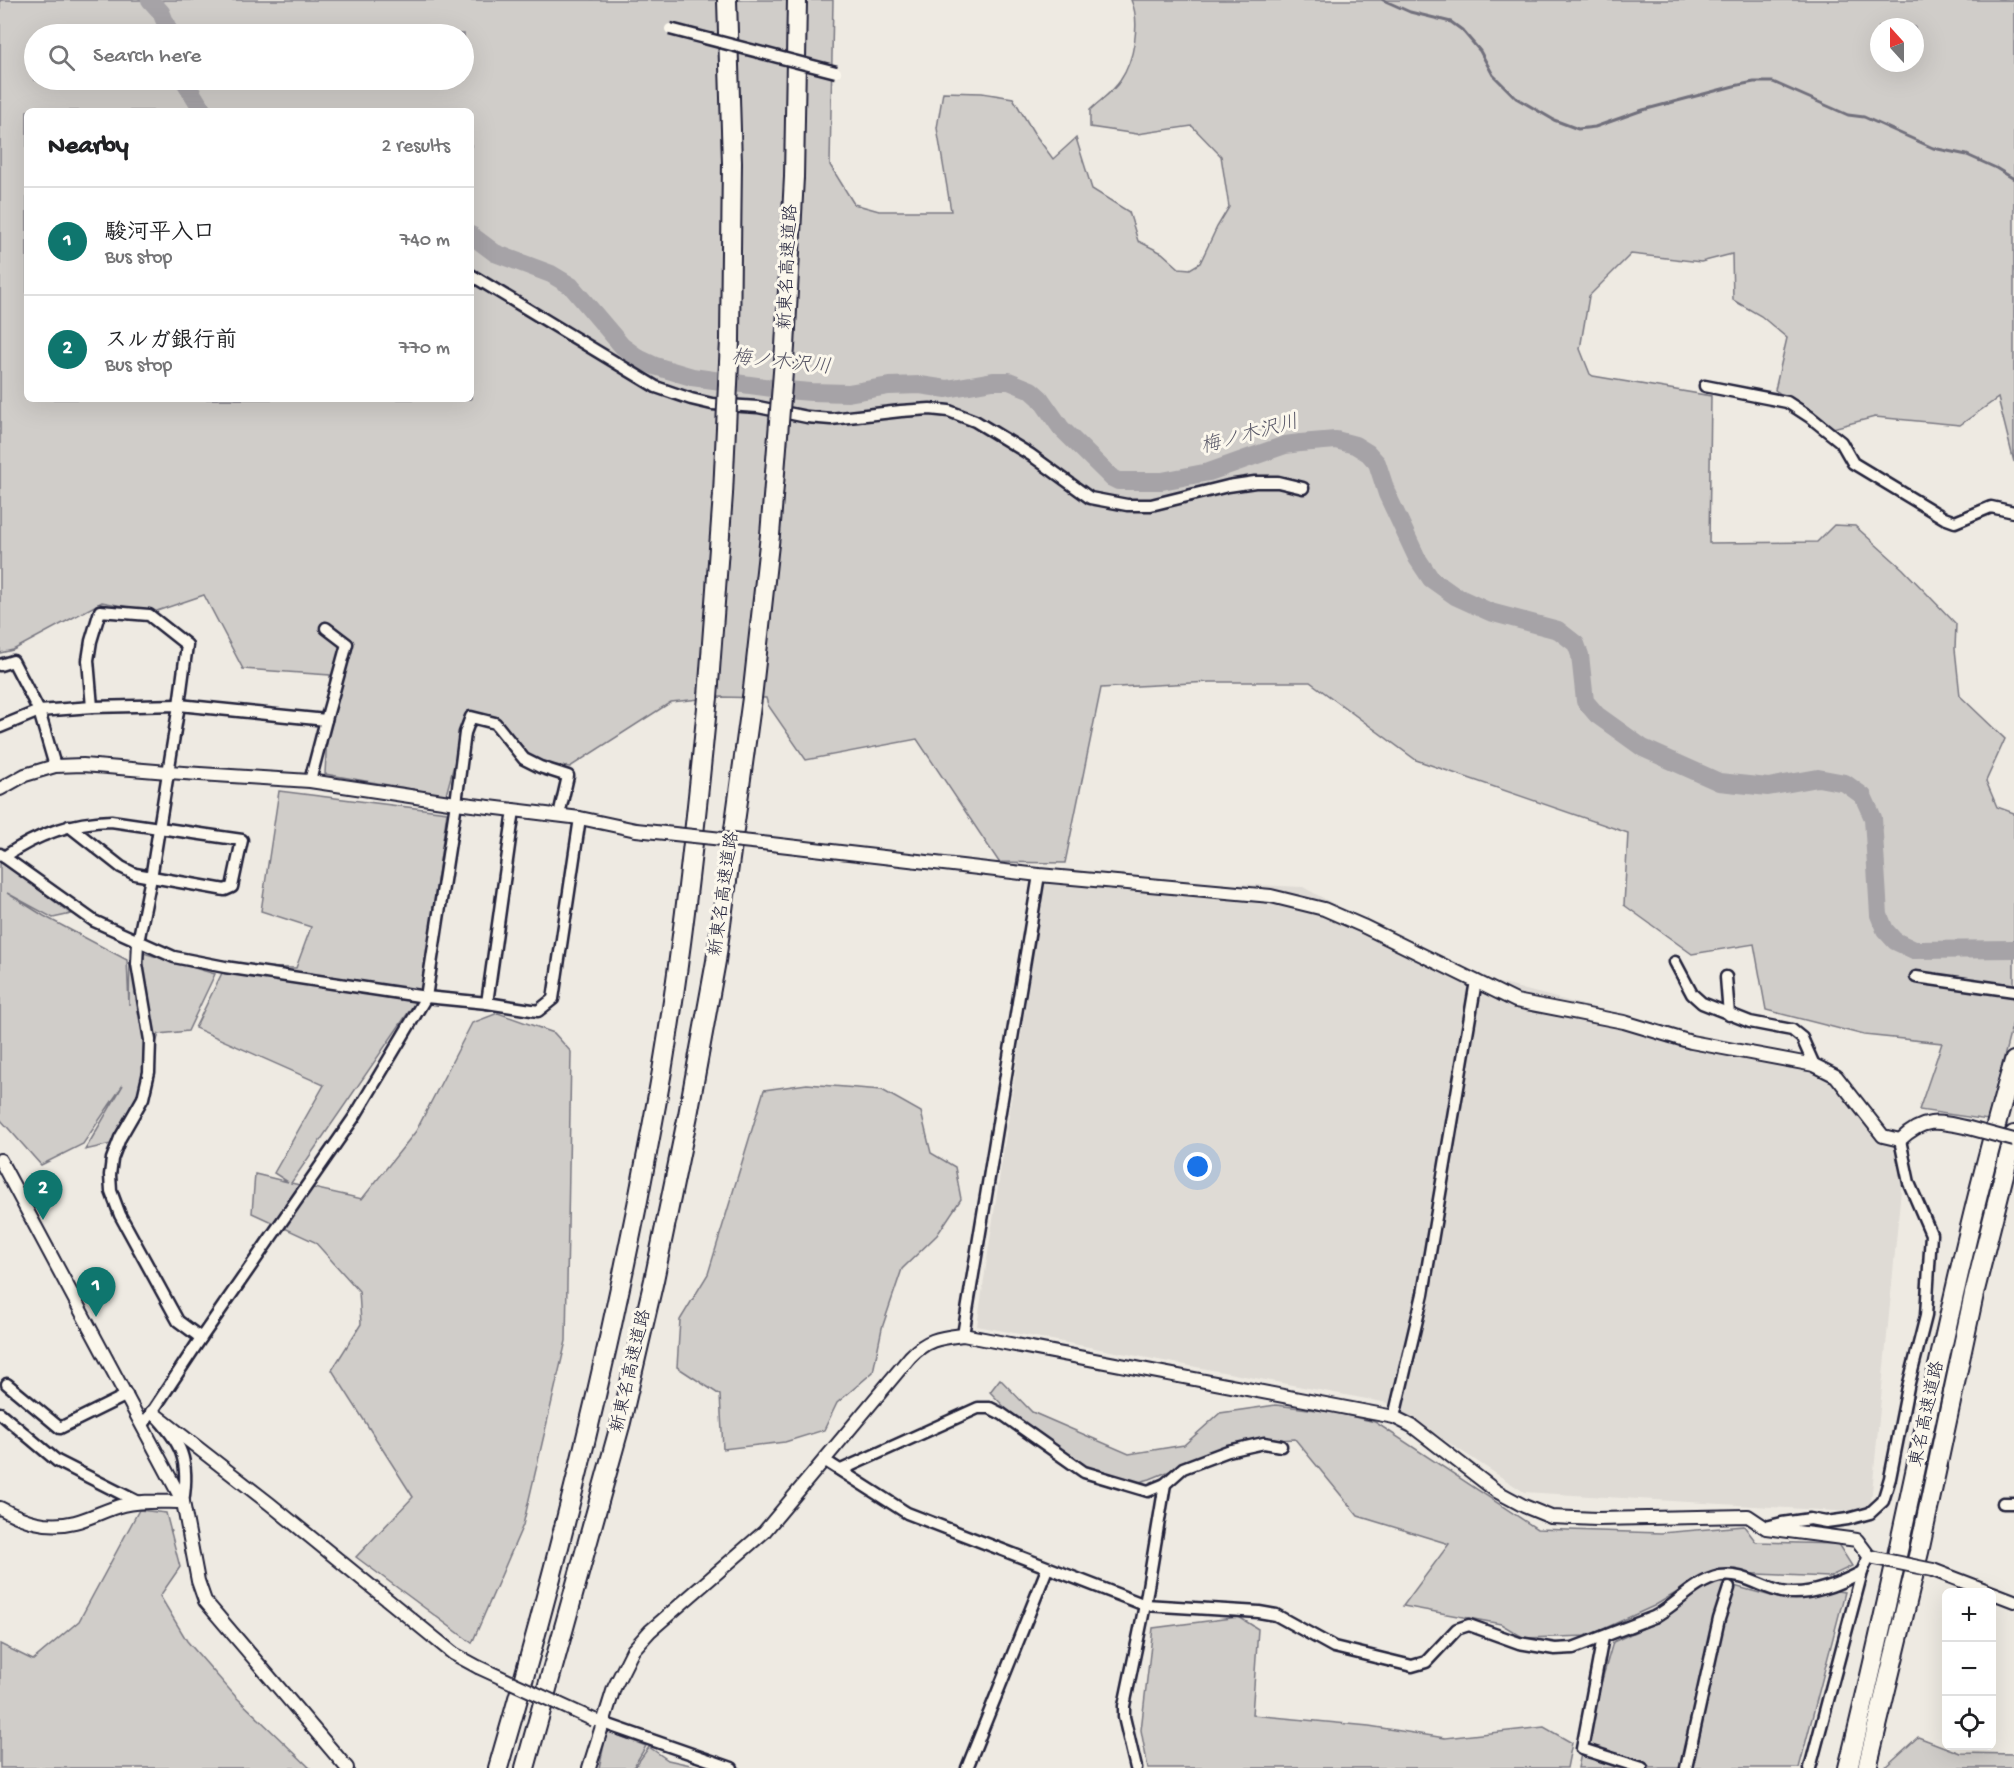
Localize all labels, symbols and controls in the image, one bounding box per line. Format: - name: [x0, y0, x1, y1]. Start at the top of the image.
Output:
- north arrow: [1870, 18, 1924, 72]
- search box: [24, 24, 474, 90]
- icon: search: [45, 41, 78, 74]
- text: Search here: [93, 44, 201, 70]
- text: Nearby: [48, 132, 129, 163]
- text: 2 results: [381, 136, 450, 159]
- street label: 新東名高速道路: [774, 203, 803, 330]
- text: 駿河平入口: [105, 221, 215, 247]
- text: 1: [63, 230, 72, 253]
- text: 740 m: [400, 230, 450, 253]
- text: Bus stop: [105, 247, 172, 270]
- text: スルガ銀行前: [105, 329, 237, 355]
- text: 2: [63, 338, 72, 361]
- text: 770 m: [399, 338, 450, 361]
- water label: 梅ノ木沢川: [730, 345, 832, 381]
- text: Bus stop: [105, 355, 172, 378]
- water label: 梅ノ木沢川: [1198, 410, 1301, 460]
- street label: 新東名高速道路: [705, 830, 744, 958]
- your location: [1183, 1152, 1212, 1181]
- pin: 2: [24, 1170, 63, 1220]
- pin: 1: [76, 1268, 116, 1317]
- street label: 新東名高速道路: [607, 1307, 656, 1435]
- street label: 東名高速道路: [1906, 1359, 1949, 1469]
- map controls: [1942, 1588, 1996, 1750]
- button: +: [1942, 1588, 1996, 1642]
- button: −: [1942, 1642, 1996, 1696]
- button: locate: [1942, 1696, 1996, 1750]

